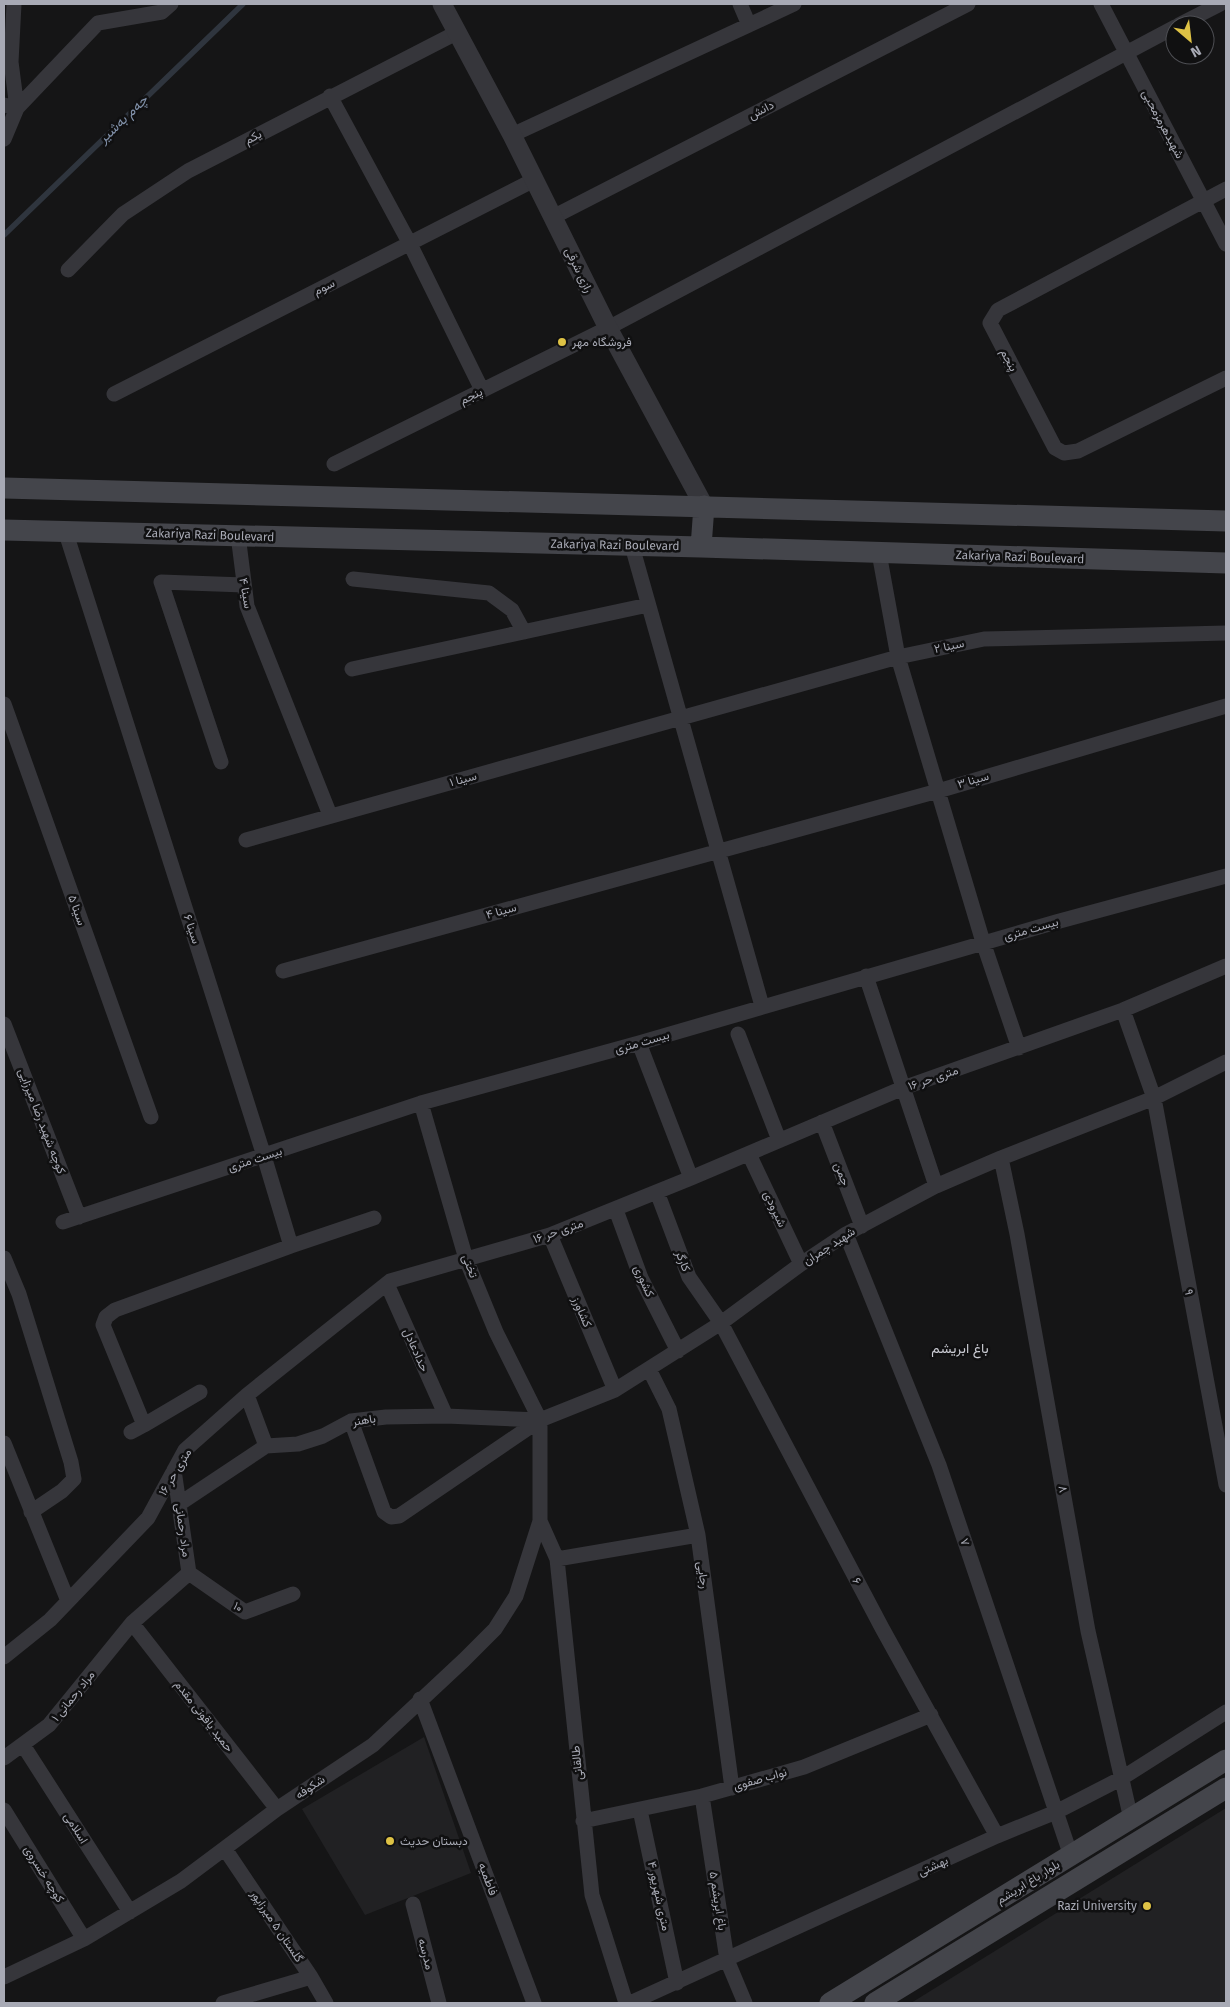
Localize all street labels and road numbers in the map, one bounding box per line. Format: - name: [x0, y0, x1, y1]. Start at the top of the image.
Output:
- street label: شهیدهرمزمحبی: [1138, 87, 1187, 161]
- street label: دانش: [746, 98, 777, 123]
- street label: یکم: [242, 127, 265, 148]
- street label: رازی شرقی: [561, 245, 596, 295]
- street label: سوم: [311, 276, 337, 299]
- street label: پنجم: [996, 346, 1021, 374]
- street label: پنجم: [457, 384, 485, 408]
- street label: Zakariya Razi Boulevard: [145, 526, 275, 544]
- street label: Zakariya Razi Boulevard: [550, 537, 680, 553]
- street label: Zakariya Razi Boulevard: [955, 548, 1085, 566]
- street label: سینا ۴: [236, 576, 256, 610]
- street label: سینا ۲: [933, 636, 965, 656]
- street label: ۱ سینا: [448, 769, 478, 789]
- street label: سینا ۳: [956, 769, 990, 791]
- street label: سینا ۵: [65, 893, 89, 927]
- street label: سینا ۴: [484, 900, 518, 922]
- street label: سینا ۶: [181, 913, 203, 945]
- street label: بیست متری: [1002, 915, 1060, 944]
- street label: بیست متری: [613, 1028, 671, 1057]
- street label: ۱۶ متری حر: [906, 1063, 960, 1094]
- street label: کوچه شهید رضا میرزایی: [14, 1066, 69, 1176]
- street label: بیست متری: [226, 1144, 284, 1175]
- street label: چمن: [830, 1160, 853, 1188]
- street label: شیرودی: [760, 1189, 789, 1230]
- street label: ۱۶ متری حر: [531, 1216, 585, 1247]
- street label: شهید چمران: [800, 1224, 858, 1269]
- street label: کارگر: [671, 1248, 693, 1274]
- street label: تختی: [458, 1252, 481, 1280]
- street label: کشوری: [630, 1263, 657, 1299]
- street label: ۹: [1182, 1288, 1196, 1296]
- street label: کشاورز: [568, 1294, 595, 1330]
- street label: حدادعادل: [399, 1326, 432, 1374]
- street label: باهنر: [350, 1411, 377, 1430]
- street label: ۱۶ متری حر: [156, 1446, 195, 1498]
- street label: ۸: [1055, 1484, 1071, 1494]
- street label: مراد رحمانی: [171, 1502, 194, 1558]
- street label: ۷: [957, 1536, 973, 1548]
- street label: رجایی: [693, 1560, 712, 1590]
- street label: ۶: [849, 1575, 865, 1587]
- street label: ۱۰: [231, 1599, 245, 1615]
- street label: مراد رحمانی ۱: [48, 1668, 98, 1725]
- street label: حمید یاقوتی مقدم: [171, 1677, 236, 1755]
- street label: طالقانی: [568, 1745, 587, 1781]
- street label: نواب صفوی: [732, 1765, 789, 1794]
- street label: شکوفه: [293, 1772, 328, 1803]
- street label: اسلامی: [60, 1810, 91, 1847]
- street label: کوچه خسروی: [20, 1843, 67, 1906]
- street label: بهشتی: [916, 1853, 951, 1880]
- street label: بلوار باغ ابریشم: [994, 1857, 1063, 1909]
- street label: ۴ متری شهریور: [644, 1860, 673, 1932]
- street label: فاطمیه: [475, 1861, 501, 1897]
- street label: باغ ابریشم ۵: [704, 1871, 730, 1932]
- street label: گلستان ۵ میرزاپور: [246, 1886, 306, 1965]
- street label: مدرسه: [414, 1937, 437, 1971]

